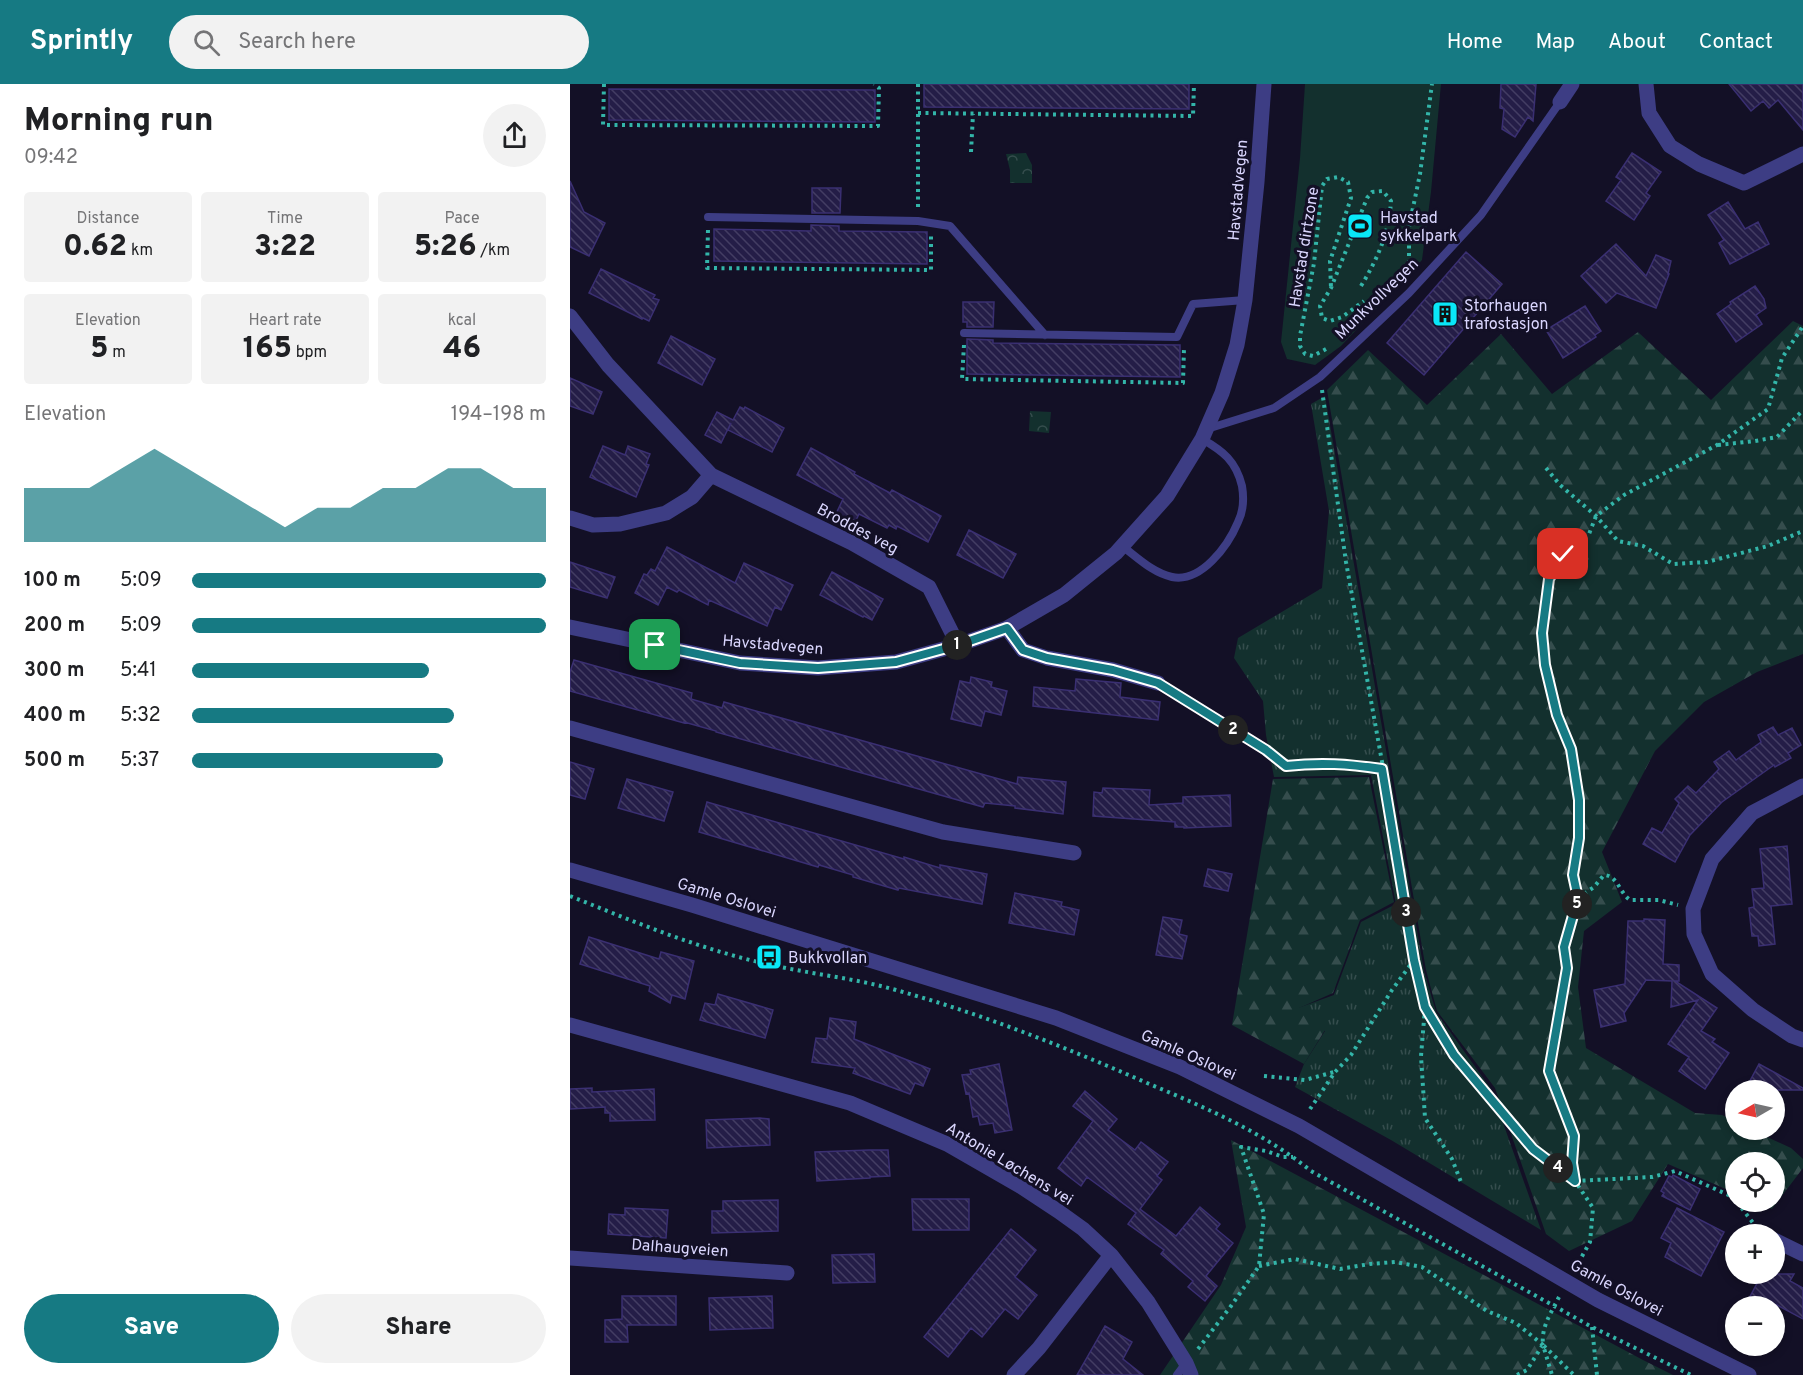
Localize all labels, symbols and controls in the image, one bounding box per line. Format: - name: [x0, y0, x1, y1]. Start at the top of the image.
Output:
- search box: [169, 15, 589, 69]
- text: Sprintly: [30, 24, 133, 60]
- icon: search: [190, 26, 223, 59]
- text: Search here: [238, 29, 356, 56]
- text: Home: [1447, 29, 1503, 56]
- text: Map: [1536, 29, 1575, 56]
- text: About: [1608, 29, 1666, 56]
- text: Contact: [1699, 29, 1773, 56]
- text: Morning run: [24, 101, 214, 143]
- button: share: [483, 104, 546, 167]
- street label: Havstadvegen: [1225, 139, 1253, 242]
- text: 09:42: [24, 145, 78, 171]
- street label: Havstad dirtzone: [1286, 186, 1324, 309]
- text: Distance: [77, 209, 139, 229]
- text: Time: [267, 209, 303, 229]
- text: Pace: [444, 209, 480, 229]
- place label: Havstad sykkelpark: [1380, 209, 1458, 247]
- sports icon: Havstad sykkelpark: [1345, 211, 1375, 241]
- text: 0.62: [63, 229, 127, 266]
- text: 3:22: [254, 229, 316, 266]
- text: 5:26: [414, 229, 477, 266]
- text: km: [127, 241, 153, 261]
- text: /km: [477, 241, 510, 261]
- street label: Munkvollvegen: [1331, 255, 1423, 344]
- place label: Storhaugen trafostasjon: [1464, 297, 1549, 335]
- building icon: Storhaugen trafostasjon: [1430, 299, 1460, 329]
- text: Elevation: [75, 311, 141, 331]
- text: Heart rate: [248, 311, 322, 331]
- text: kcal: [448, 311, 476, 331]
- text: 5: [90, 331, 108, 368]
- text: 165: [243, 331, 292, 368]
- text: 46: [443, 331, 481, 368]
- text: m: [108, 343, 126, 363]
- text: bpm: [292, 343, 327, 363]
- text: Elevation: [24, 402, 106, 428]
- text: 194–198 m: [451, 402, 546, 428]
- street label: Broddes veg: [813, 500, 901, 560]
- pin: [1537, 528, 1588, 579]
- icon: check: [1546, 537, 1579, 570]
- text: 100 m: [24, 568, 81, 594]
- text: 5:09: [120, 568, 162, 594]
- text: 200 m: [24, 613, 85, 639]
- text: 5:09: [120, 613, 162, 639]
- pin: [629, 619, 680, 670]
- icon: arrive: [638, 628, 671, 661]
- pin: 1: [942, 630, 972, 660]
- street label: Havstadvegen: [721, 632, 824, 660]
- text: 1: [954, 635, 960, 655]
- text: 300 m: [24, 658, 85, 684]
- text: 5:41: [120, 658, 157, 684]
- text: 400 m: [24, 703, 86, 729]
- text: 5:32: [120, 703, 161, 729]
- pin: 2: [1218, 715, 1248, 745]
- text: 2: [1228, 720, 1238, 740]
- text: 500 m: [24, 748, 85, 774]
- text: 5:37: [120, 748, 159, 774]
- street label: Gamle Oslovei: [675, 874, 778, 923]
- pin: 5: [1562, 889, 1592, 919]
- text: 5: [1572, 894, 1582, 914]
- pin: 3: [1391, 897, 1421, 927]
- text: 3: [1401, 902, 1411, 922]
- bus stop icon: Bukkvollan: [754, 942, 784, 972]
- place label: Bukkvollan: [788, 949, 867, 969]
- street label: Gamle Oslovei: [1137, 1026, 1239, 1086]
- north arrow: [1725, 1080, 1785, 1140]
- map controls: [1725, 1080, 1785, 1356]
- street label: Antonie Løchens vei: [942, 1119, 1076, 1211]
- button: locate: [1725, 1152, 1785, 1212]
- pin: 4: [1543, 1153, 1573, 1183]
- text: 4: [1553, 1158, 1563, 1178]
- button: +: [1725, 1224, 1785, 1284]
- street label: Dalhaugveien: [631, 1236, 729, 1262]
- street label: Gamle Oslovei: [1566, 1256, 1666, 1322]
- button: Save: [24, 1294, 279, 1363]
- button: Share: [291, 1294, 546, 1363]
- button: −: [1725, 1296, 1785, 1356]

